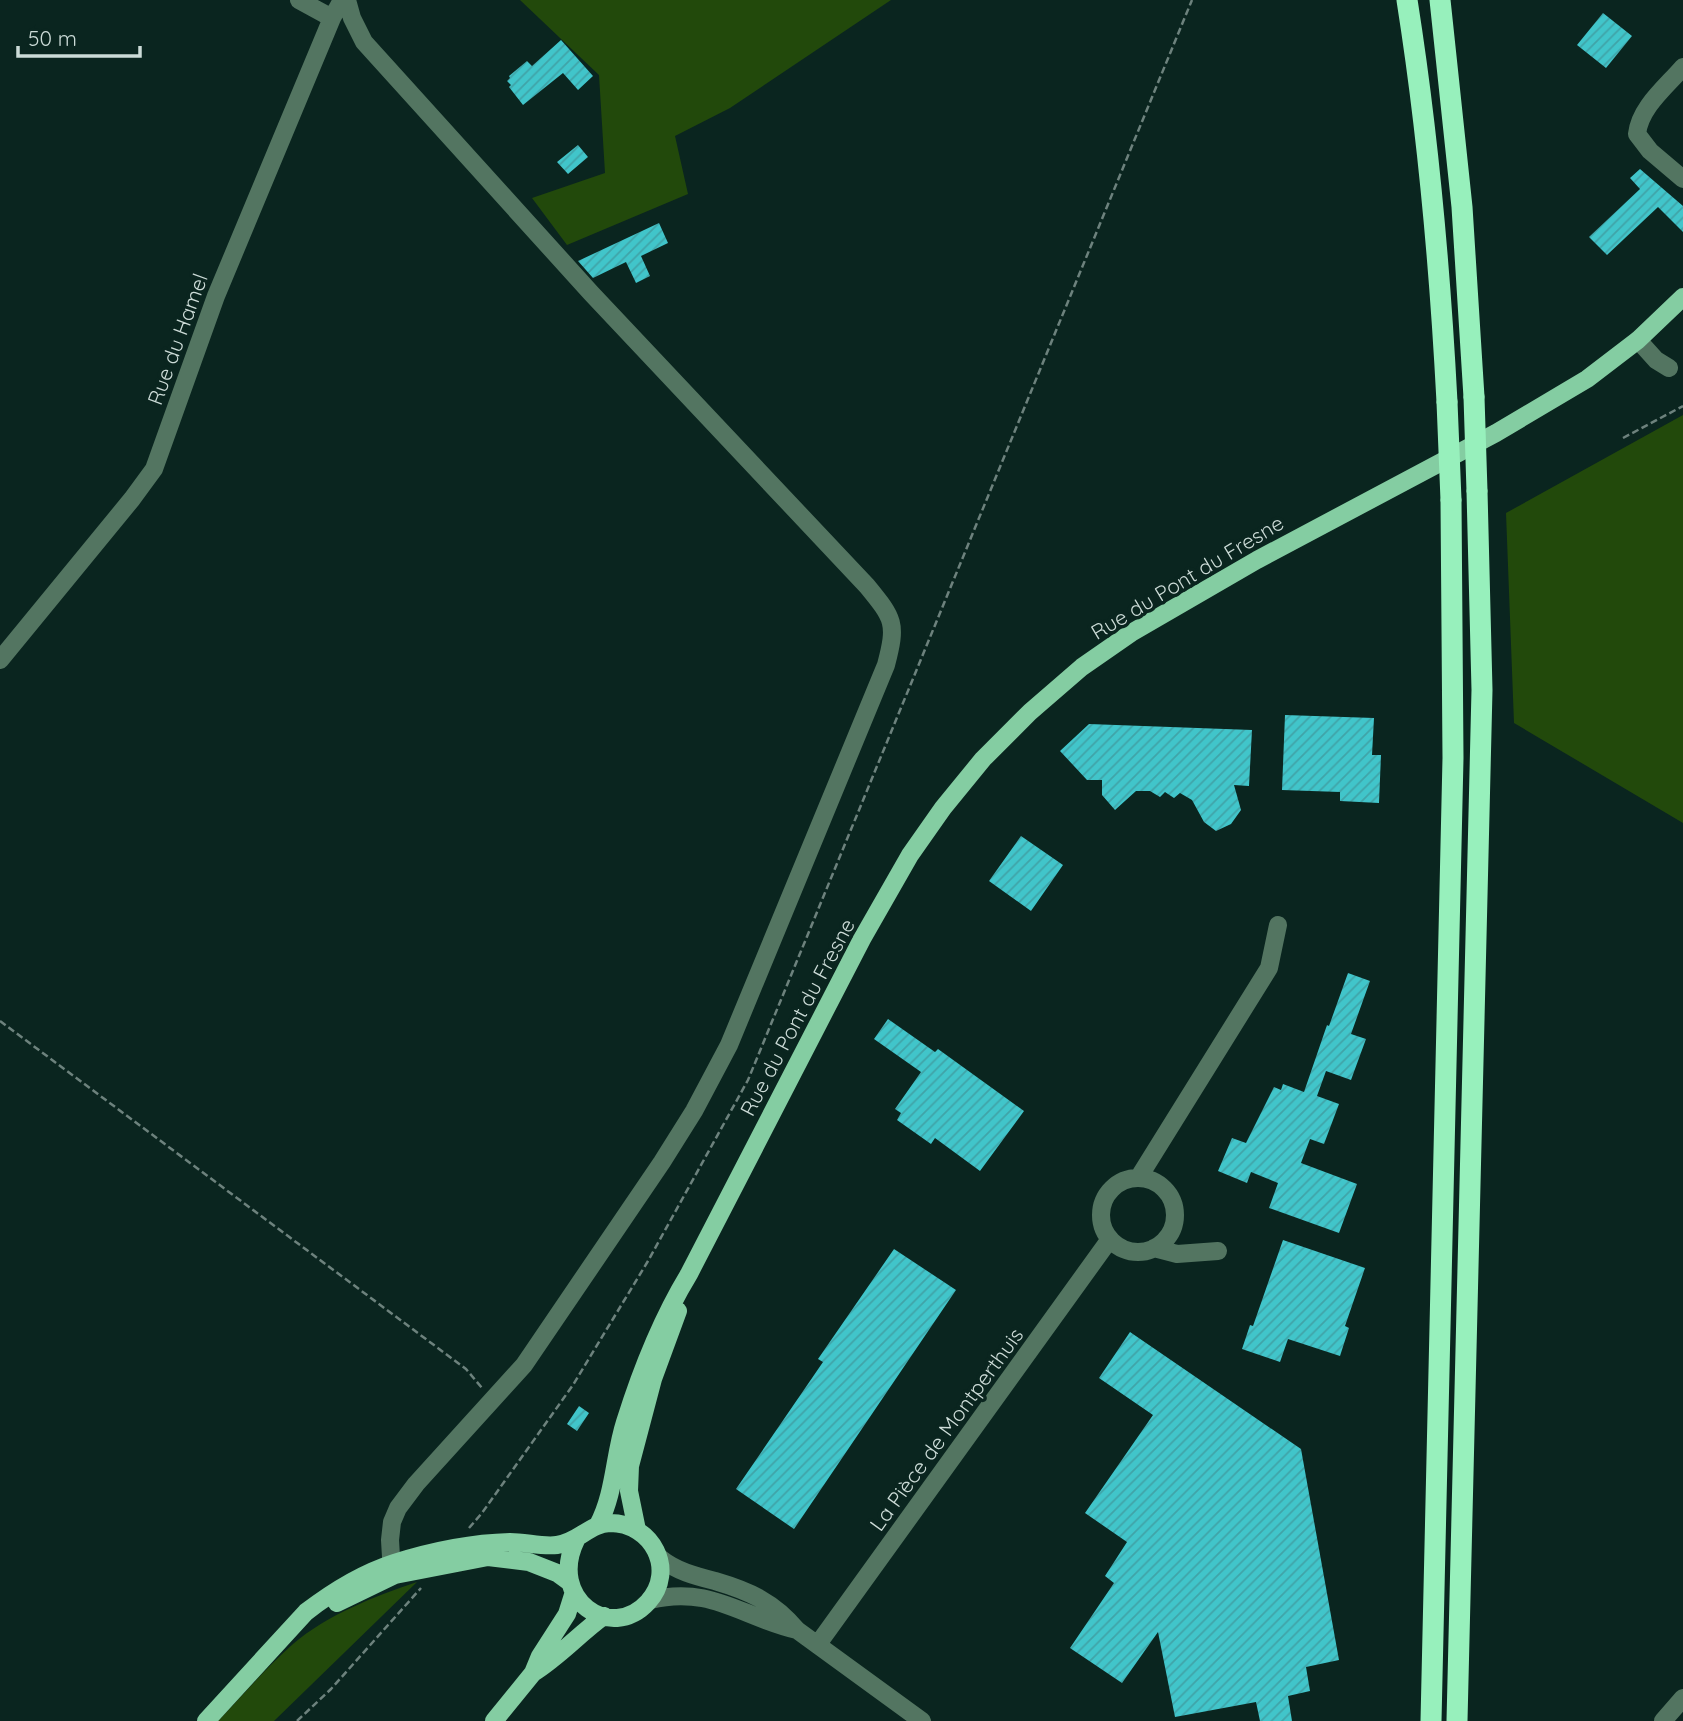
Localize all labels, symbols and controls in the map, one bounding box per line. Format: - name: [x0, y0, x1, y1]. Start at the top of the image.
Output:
- scale bar: [18, 14, 140, 58]
- text: 50 m: [28, 25, 77, 51]
- street label: Rue du Hamel: [141, 270, 213, 408]
- street label: Rue du Pont du Fresne: [1086, 509, 1288, 645]
- street label: Rue du Pont du Fresne: [734, 914, 860, 1120]
- street label: La Pièce de Montperthuis: [864, 1322, 1028, 1536]

